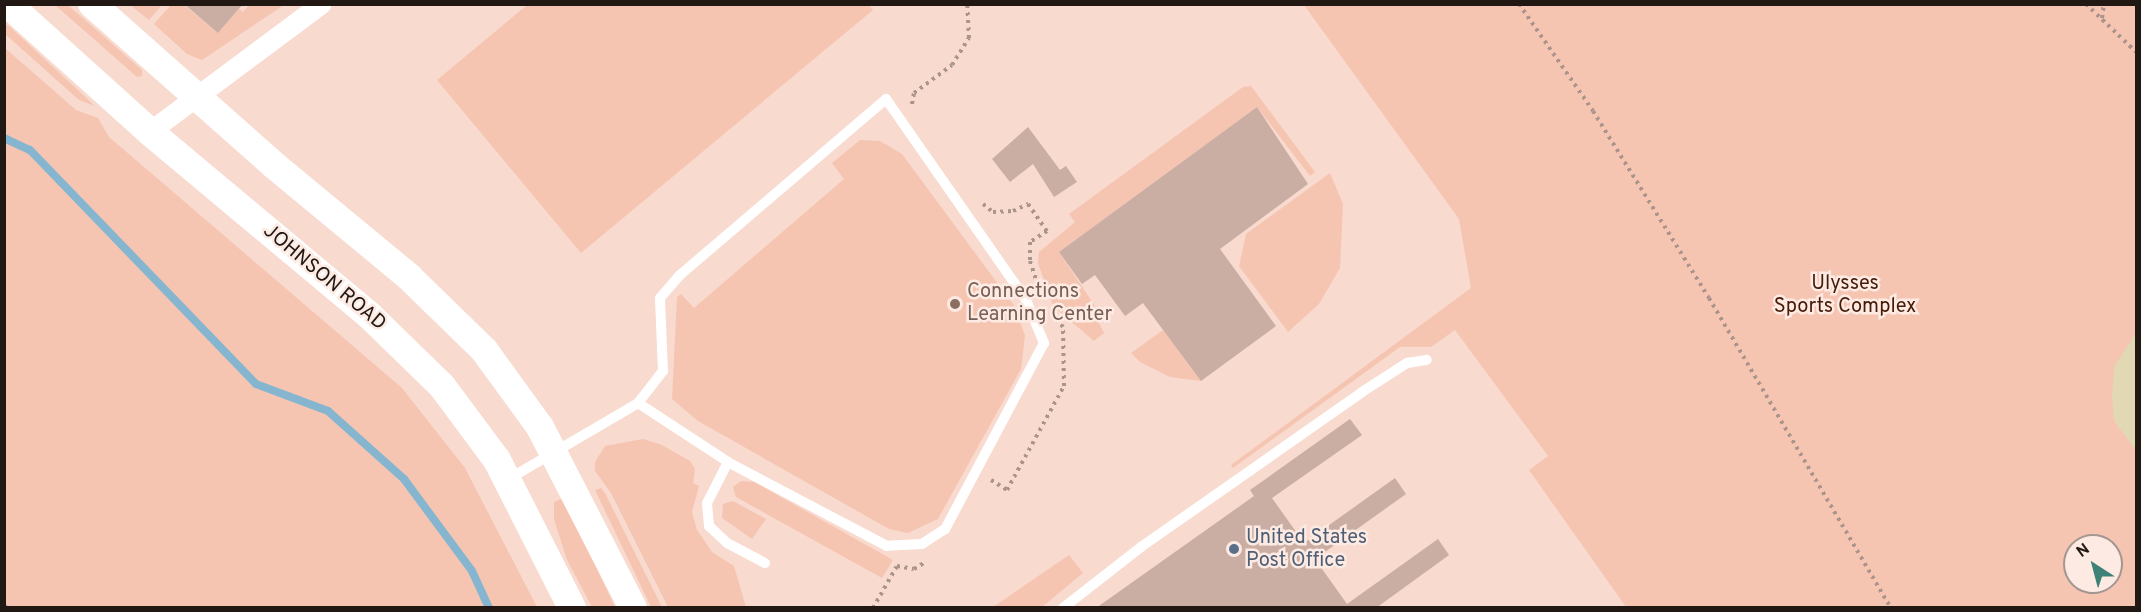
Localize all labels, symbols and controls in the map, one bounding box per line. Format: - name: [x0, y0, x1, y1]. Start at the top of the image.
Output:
- street label: JOHNSON ROAD: [258, 220, 390, 336]
- park label: Ulysses Sports Complex: [1774, 272, 1916, 319]
- place label: Connections Learning Center: [967, 280, 1112, 327]
- marker: Connections Learning Center: [948, 297, 962, 311]
- place label: United States Post Office: [1246, 526, 1367, 573]
- north arrow: [2063, 534, 2123, 594]
- text: N: [2073, 540, 2094, 563]
- marker: United States Post Office: [1227, 542, 1241, 556]

